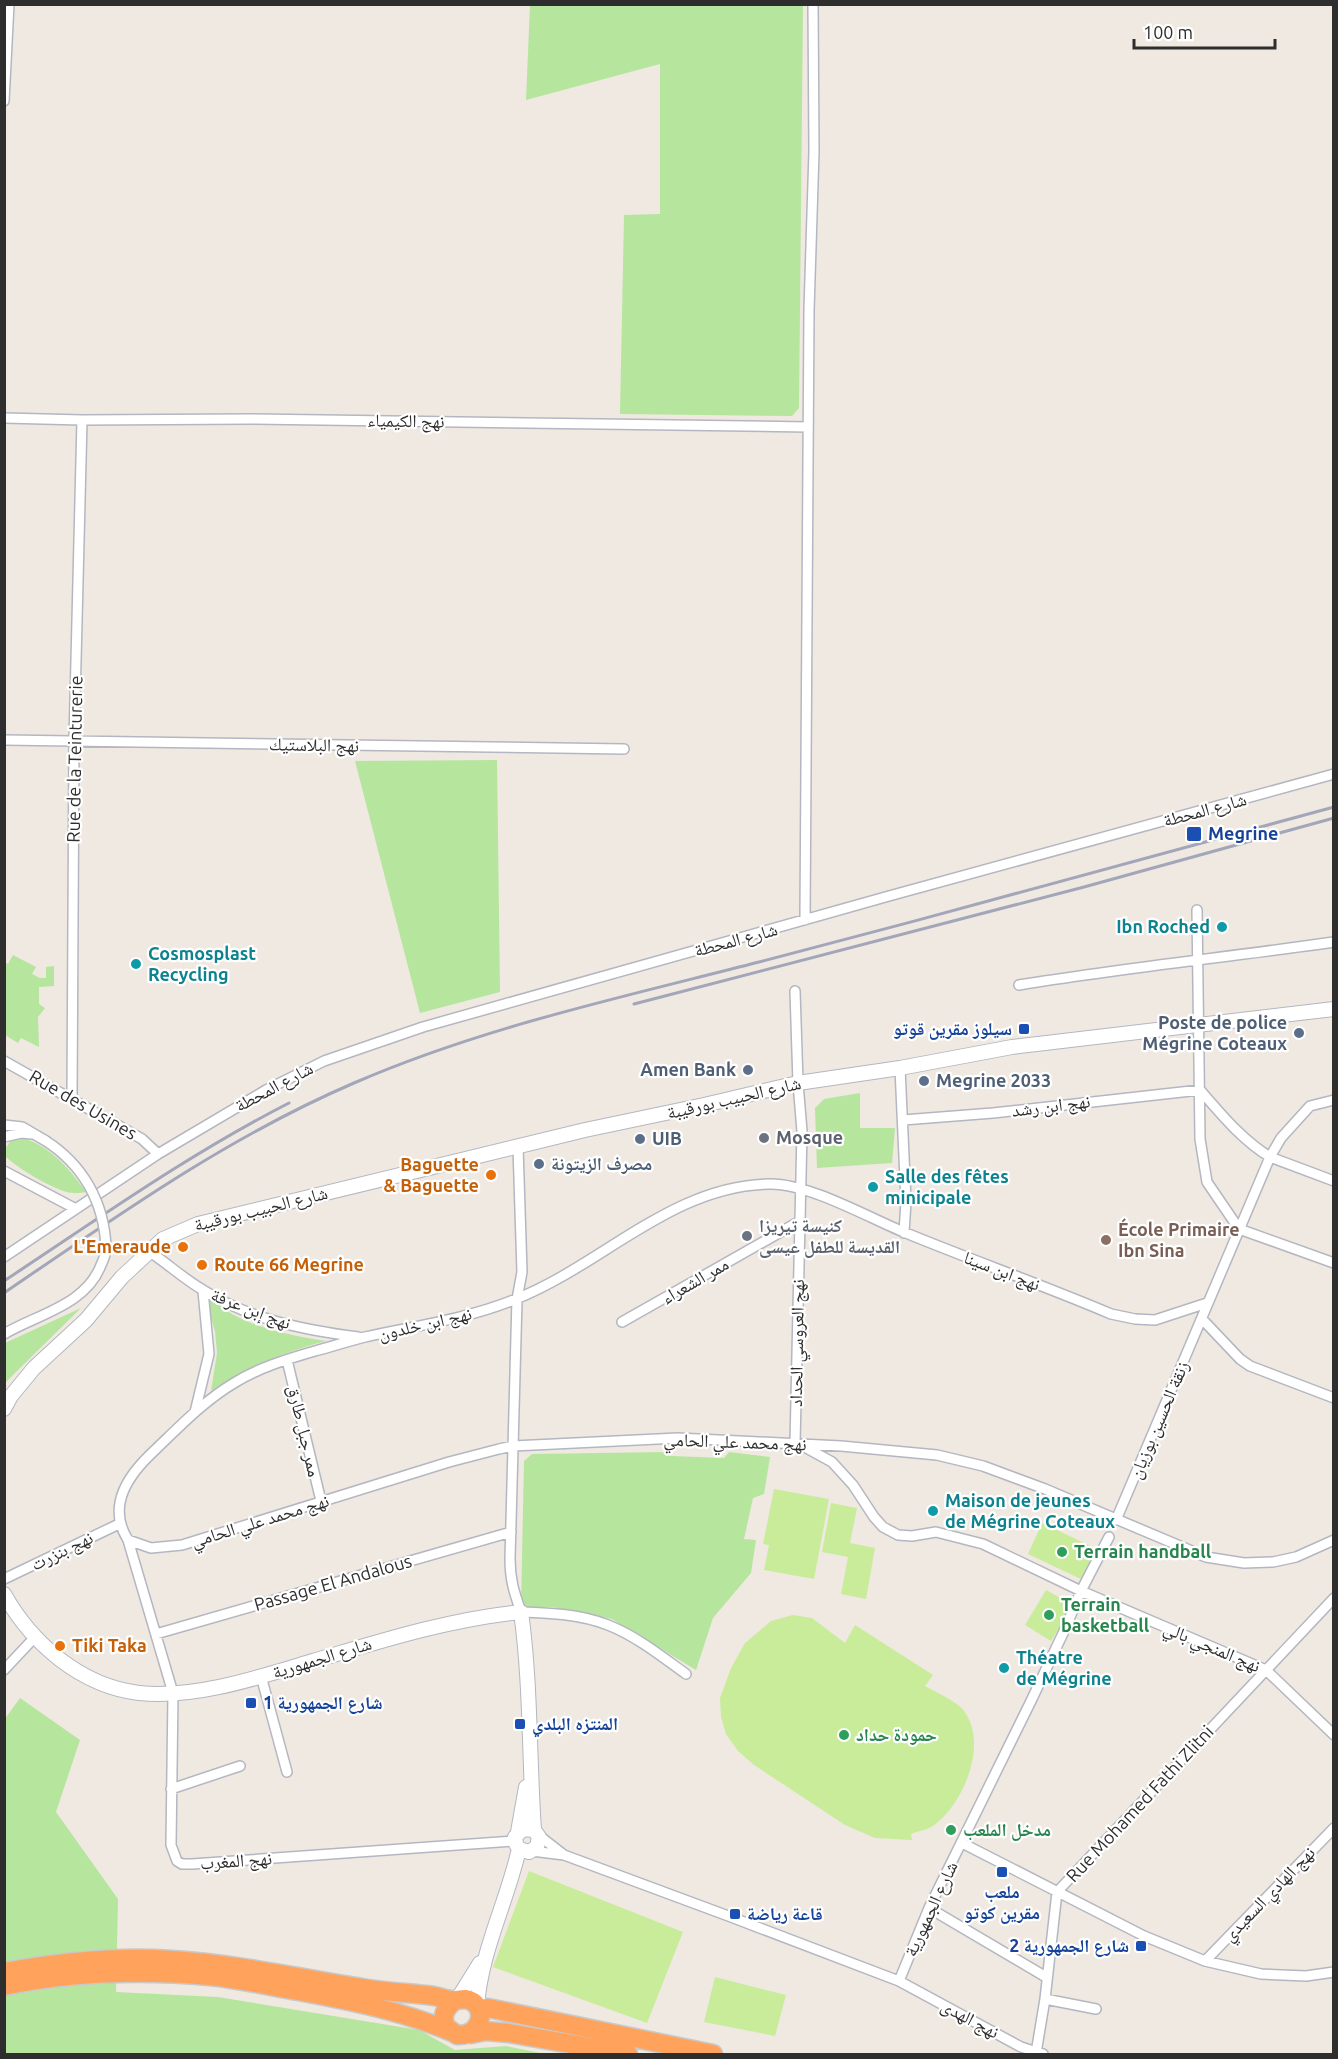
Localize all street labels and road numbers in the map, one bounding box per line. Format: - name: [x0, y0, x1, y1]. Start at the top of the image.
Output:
- street label: نهج الكيمياء: [367, 409, 445, 434]
- street label: Rue de la Teinturerie: [63, 675, 85, 843]
- street label: نهج البلاستيك: [269, 733, 359, 758]
- street label: شارع المحطة: [1161, 788, 1249, 832]
- street label: شارع المحطة: [692, 918, 780, 962]
- street label: شارع المحطة: [231, 1057, 317, 1117]
- street label: Rue des Usines: [26, 1065, 141, 1143]
- street label: شارع الحبيب بورقيبة: [665, 1072, 803, 1124]
- street label: نهج ابن رشد: [1010, 1090, 1092, 1123]
- street label: شارع الحبيب بورقيبة: [192, 1182, 330, 1236]
- street label: نهج ابن سينا: [960, 1246, 1043, 1297]
- street label: ممر الشعراء: [657, 1253, 732, 1308]
- street label: نهج العروسي الحداد: [785, 1279, 813, 1407]
- street label: نهج إبن عرفة: [208, 1284, 294, 1335]
- street label: نهج ابن خلدون: [376, 1303, 474, 1346]
- street label: زنقة الحسين بوزيان: [1124, 1358, 1194, 1482]
- street label: ممر جبل طارق: [283, 1383, 325, 1479]
- street label: نهج محمد علي الحامي: [663, 1429, 807, 1459]
- street label: نهج محمد علي الحامي: [188, 1490, 333, 1556]
- street label: نهج بنزرت: [27, 1527, 97, 1576]
- street label: Passage El Andalous: [252, 1550, 414, 1614]
- street label: نهج المنجي بالي: [1159, 1617, 1264, 1681]
- street label: شارع الجمهورية: [270, 1633, 374, 1683]
- street label: Rue Mohamed Fathi Zlitni: [1062, 1721, 1217, 1886]
- street label: نهج الهادي السعيدي: [1218, 1842, 1322, 1949]
- street label: نهج المغرب: [199, 1848, 273, 1875]
- street label: شارع الجمهورية: [899, 1858, 963, 1960]
- street label: نهج الهدى: [937, 1995, 1003, 2044]

